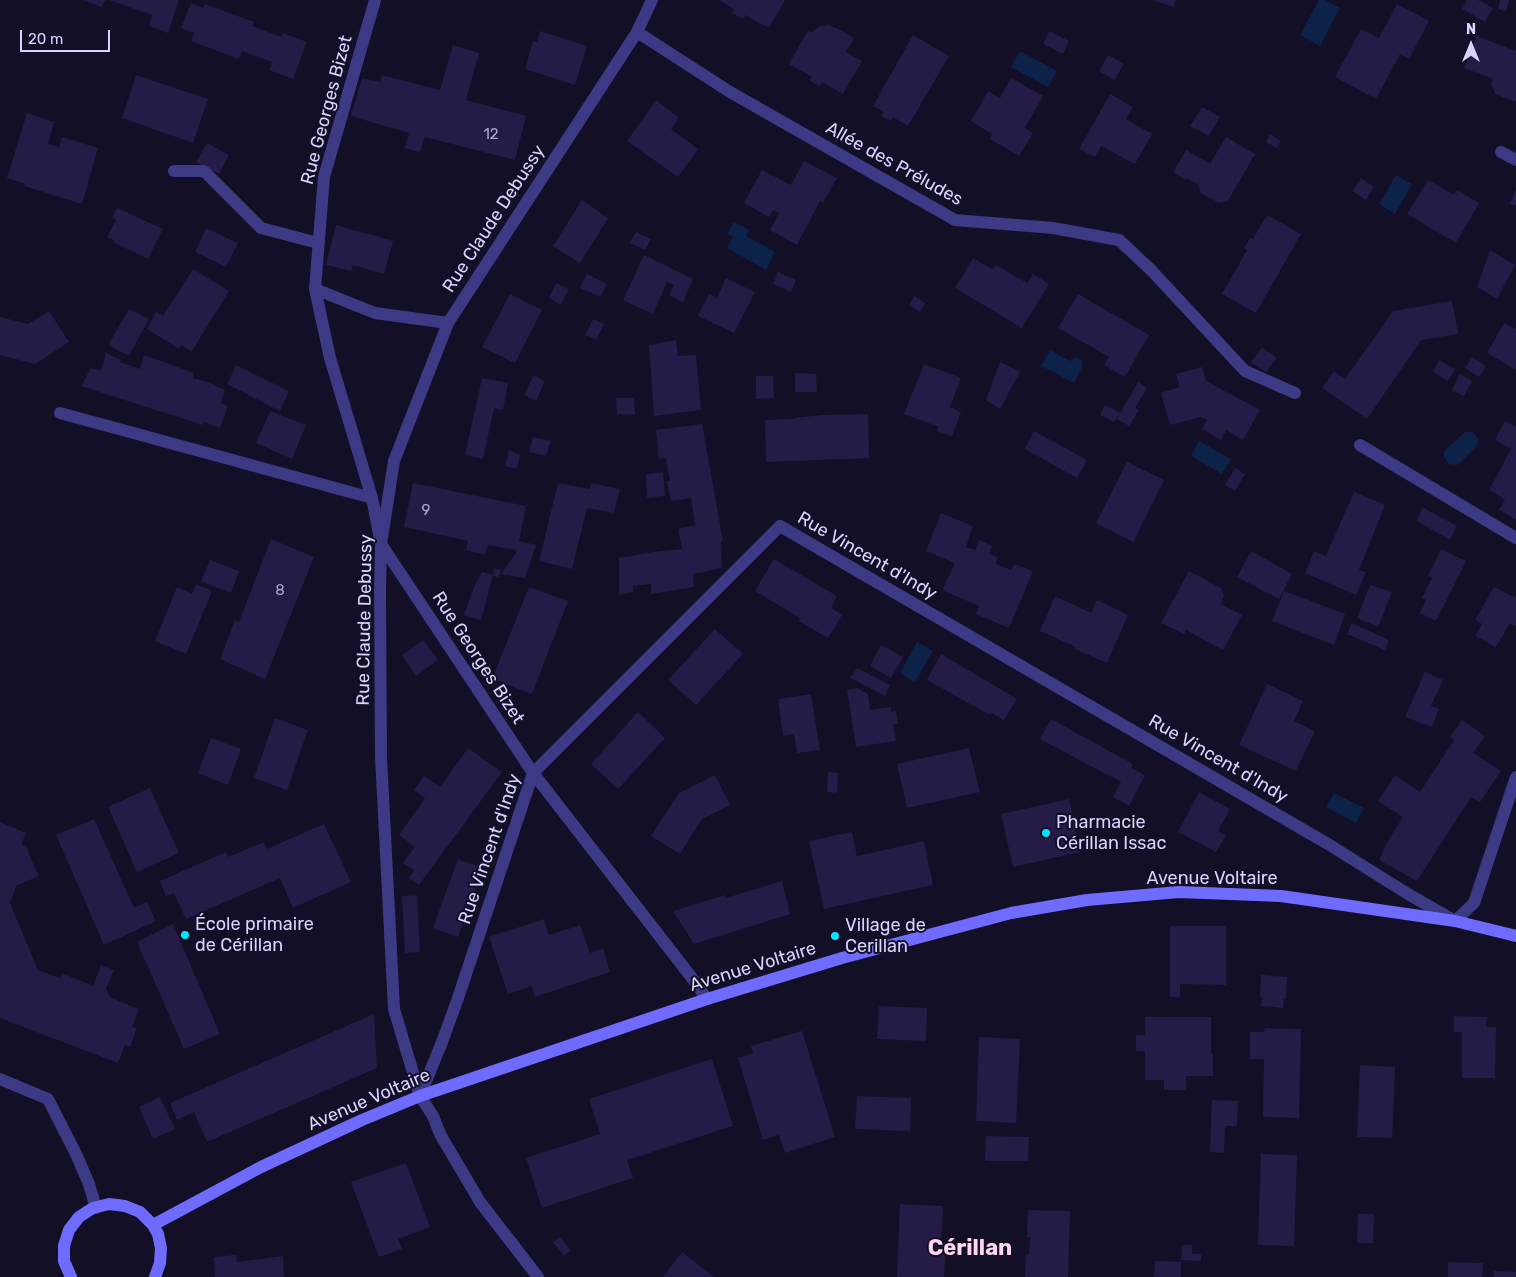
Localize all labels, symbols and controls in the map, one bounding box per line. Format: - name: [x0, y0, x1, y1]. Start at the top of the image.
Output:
- scale bar: [22, 20, 112, 52]
- north arrow: [1446, 20, 1496, 70]
- text: N: [1466, 21, 1476, 38]
- text: 20 m: [28, 30, 63, 48]
- street label: Rue Georges Bizet: [297, 33, 357, 187]
- street label: Allée des Préludes: [822, 117, 966, 211]
- house number: 12: [483, 126, 499, 144]
- street label: Rue Claude Debussy: [438, 141, 550, 297]
- house number: 9: [422, 502, 430, 520]
- street label: Rue Vincent d'Indy: [793, 507, 941, 605]
- street label: Rue Claude Debussy: [353, 534, 377, 706]
- house number: 8: [275, 582, 285, 600]
- street label: Rue Georges Bizet: [427, 588, 529, 728]
- street label: Rue Vincent d'Indy: [1144, 710, 1292, 808]
- street label: Rue Vincent d'Indy: [454, 771, 526, 927]
- place label: Pharmacie Cérillan Issac: [1056, 812, 1166, 854]
- marker: Pharmacie Cérillan Issac: [1040, 827, 1052, 839]
- street label: Avenue Voltaire: [1146, 868, 1278, 890]
- place label: École primaire de Cérillan: [195, 914, 314, 956]
- place label: Village de Cerillan: [845, 915, 926, 958]
- marker: École primaire de Cérillan: [179, 929, 191, 941]
- marker: Village de Cerillan: [829, 930, 841, 942]
- street label: Avenue Voltaire: [687, 938, 819, 996]
- street label: Avenue Voltaire: [304, 1064, 434, 1136]
- district label: Cérillan: [928, 1236, 1012, 1262]

